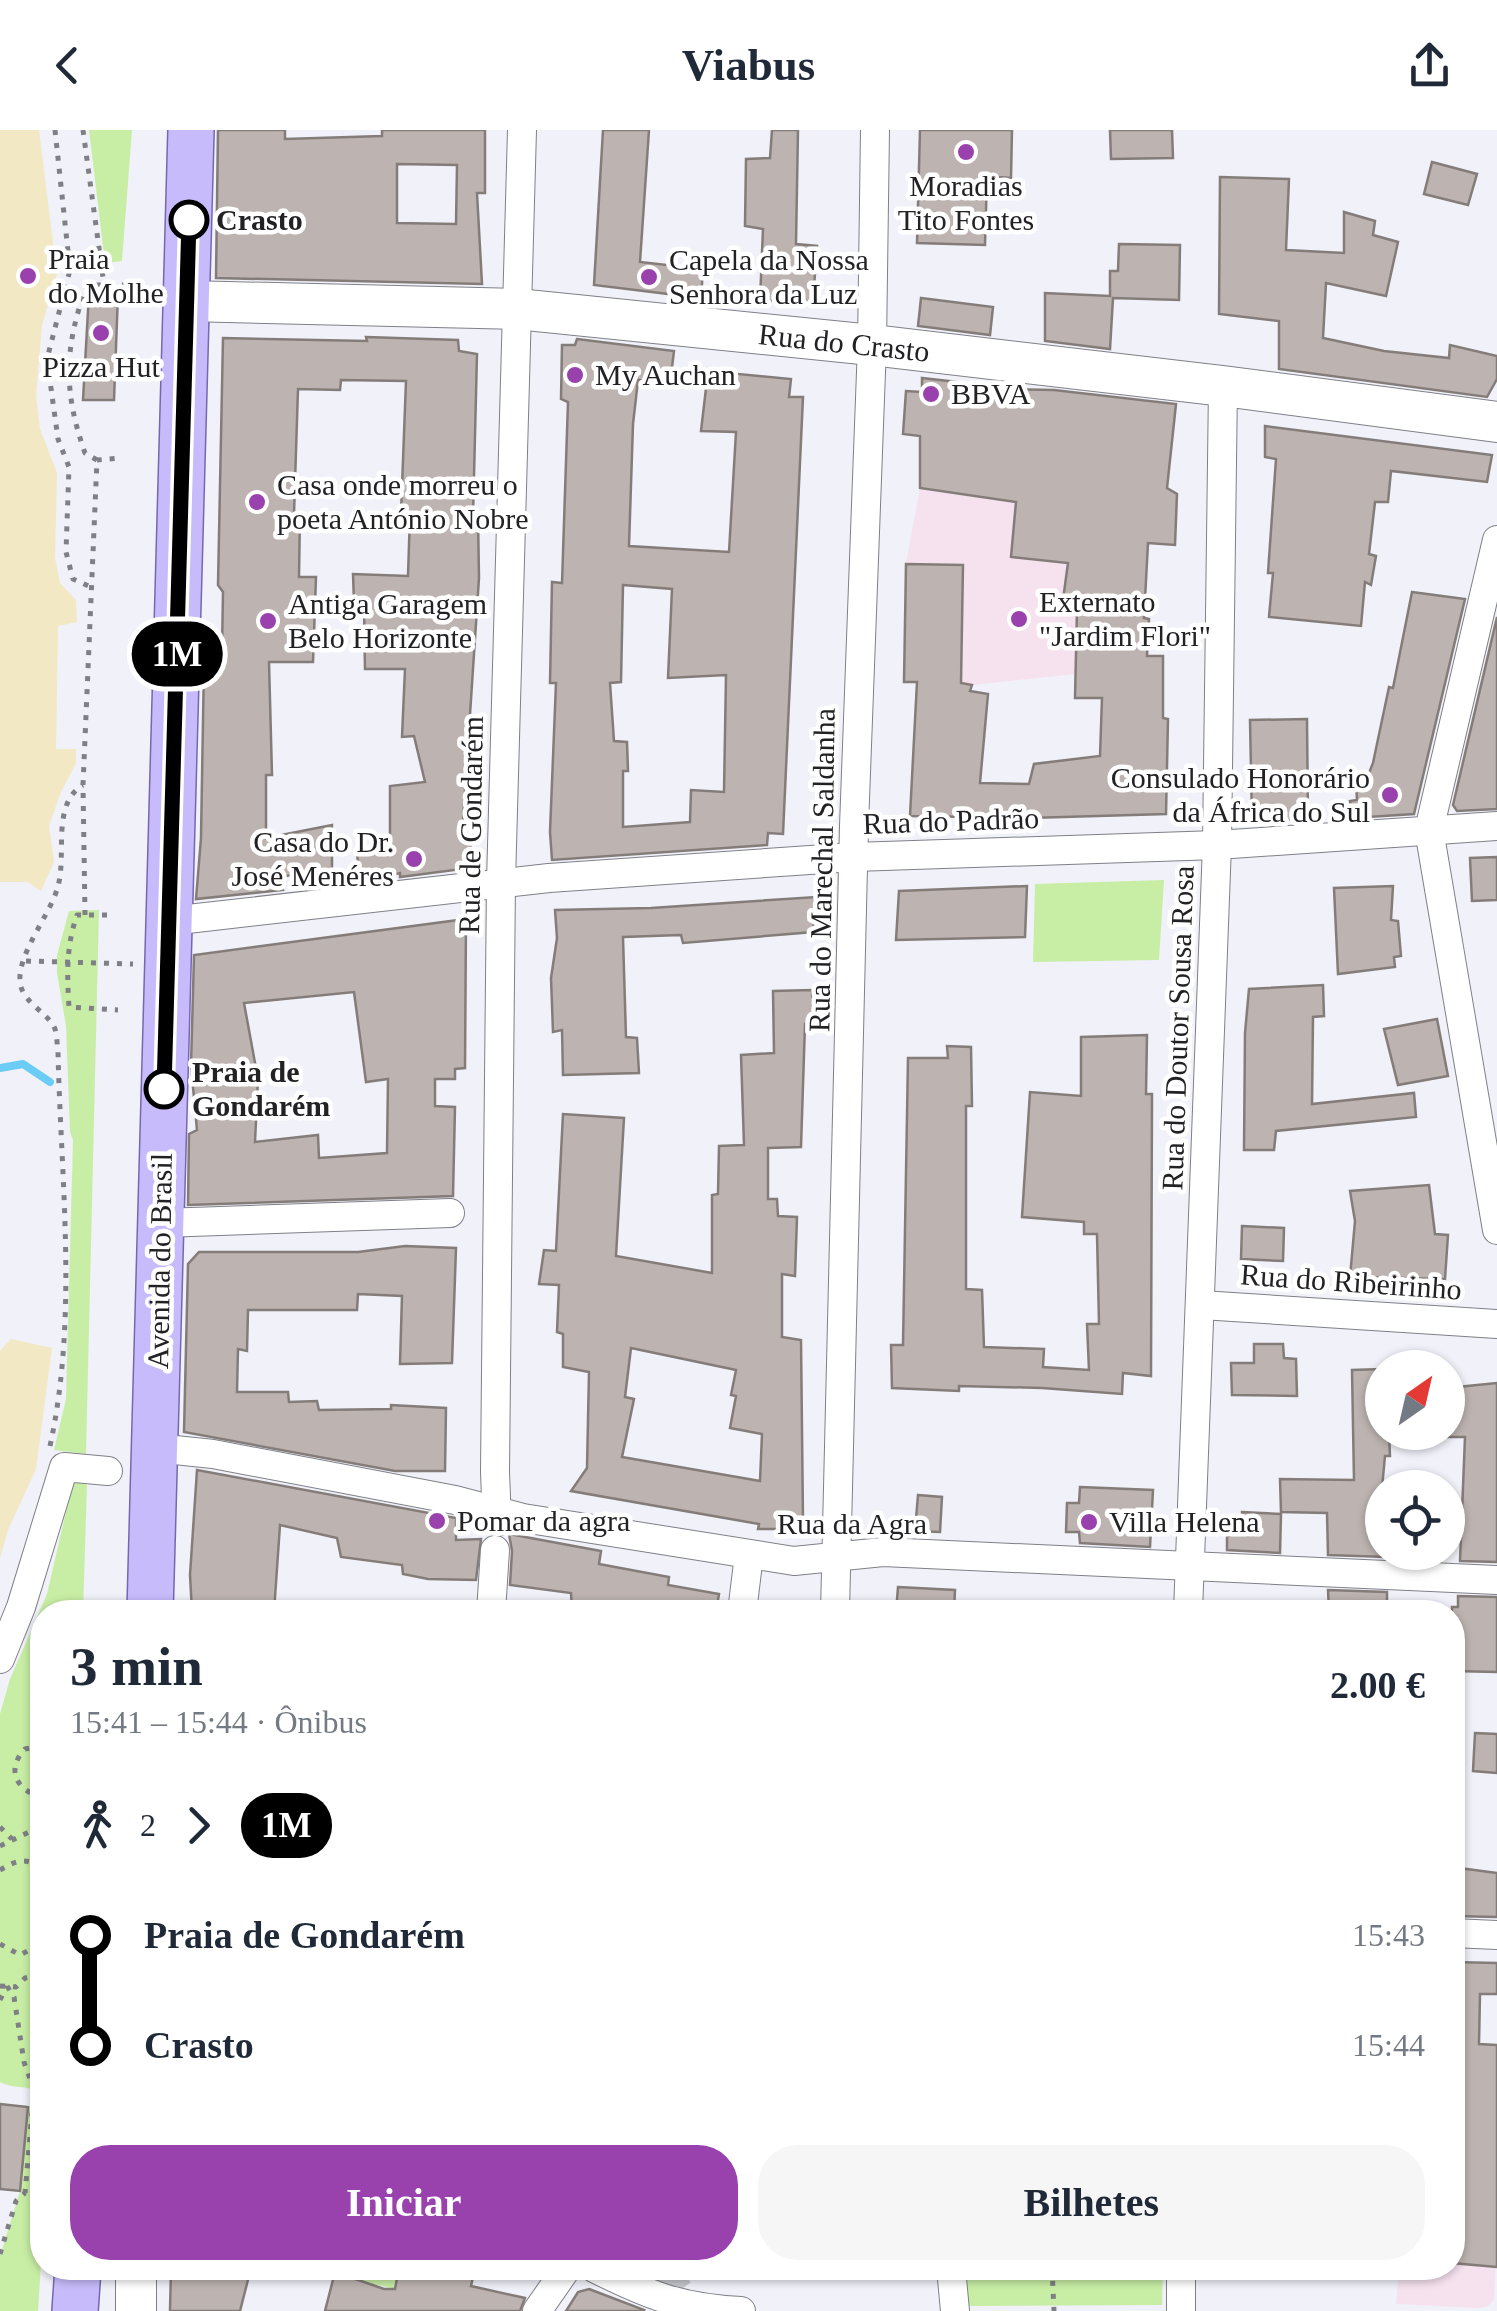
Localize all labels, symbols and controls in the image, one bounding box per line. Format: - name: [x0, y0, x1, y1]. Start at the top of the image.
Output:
- icon: back: [40, 38, 95, 93]
- icon: share: [1402, 38, 1457, 93]
- text: Viabus: [682, 40, 815, 90]
- marker: Moradias Tito Fontes: [955, 141, 977, 163]
- place label: Moradias Tito Fontes: [898, 169, 1034, 236]
- marker: Crasto: [170, 201, 208, 239]
- place label: Crasto: [216, 203, 303, 236]
- place label: Praia do Molhe: [48, 242, 164, 309]
- place label: Capela da Nossa Senhora da Luz: [669, 243, 869, 310]
- marker: Praia do Molhe: [17, 265, 39, 287]
- marker: Capela da Nossa Senhora da Luz: [638, 266, 660, 288]
- street label: Rua do Crasto: [757, 317, 931, 368]
- marker: Pizza Hut: [90, 322, 112, 344]
- place label: Pizza Hut: [42, 350, 160, 383]
- place label: My Auchan: [595, 358, 736, 391]
- marker: My Auchan: [564, 364, 586, 386]
- place label: BBVA: [951, 377, 1031, 410]
- marker: BBVA: [920, 383, 942, 405]
- place label: Casa onde morreu o poeta António Nobre: [277, 468, 529, 535]
- marker: Casa onde morreu o poeta António Nobre: [246, 491, 268, 513]
- place label: Externato "Jardim Flori": [1039, 585, 1211, 652]
- place label: Antiga Garagem Belo Horizonte: [288, 587, 487, 654]
- marker: Externato "Jardim Flori": [1008, 608, 1030, 630]
- marker: Antiga Garagem Belo Horizonte: [257, 610, 279, 632]
- line badge: 1M: [132, 622, 222, 686]
- text: 1M: [152, 635, 202, 674]
- street label: Rua do Marechal Saldanha: [802, 708, 841, 1032]
- street label: Rua de Gondarém: [452, 716, 489, 934]
- place label: Consulado Honorário da África do Sul: [1111, 761, 1370, 828]
- marker: Consulado Honorário da África do Sul: [1379, 784, 1401, 806]
- street label: Rua do Padrão: [862, 801, 1040, 840]
- place label: Casa do Dr. José Menéres: [232, 825, 394, 892]
- marker: Casa do Dr. José Menéres: [403, 848, 425, 870]
- street label: Rua do Doutor Sousa Rosa: [1155, 865, 1200, 1191]
- place label: Praia de Gondarém: [192, 1055, 330, 1122]
- marker: Praia de Gondarém: [145, 1070, 183, 1108]
- street label: Avenida do Brasil: [141, 1153, 178, 1369]
- street label: Rua do Ribeirinho: [1239, 1257, 1463, 1306]
- north arrow: [1365, 1350, 1465, 1450]
- map controls: [1365, 1350, 1465, 1570]
- button: locate: [1365, 1470, 1465, 1570]
- place label: Pomar da agra: [457, 1504, 630, 1537]
- place label: Villa Helena: [1109, 1505, 1260, 1538]
- street label: Rua da Agra: [777, 1507, 927, 1540]
- marker: Pomar da agra: [426, 1510, 448, 1532]
- marker: Villa Helena: [1078, 1511, 1100, 1533]
- text: 3 min: [70, 1636, 203, 1697]
- text: 2.00 €: [1330, 1664, 1425, 1706]
- text: 15:41 – 15:44 · Ônibus: [70, 1704, 367, 1740]
- icon: walk: [70, 1798, 125, 1853]
- icon: forward: [171, 1798, 226, 1853]
- text: 1M: [261, 1806, 312, 1845]
- text: 2: [140, 1807, 156, 1843]
- text: Praia de Gondarém: [144, 1914, 465, 1956]
- text: 15:43: [1352, 1917, 1425, 1953]
- text: Crasto: [144, 2024, 254, 2066]
- text: 15:44: [1352, 2027, 1425, 2063]
- button: Iniciar: [70, 2145, 738, 2260]
- button: Bilhetes: [758, 2145, 1425, 2260]

